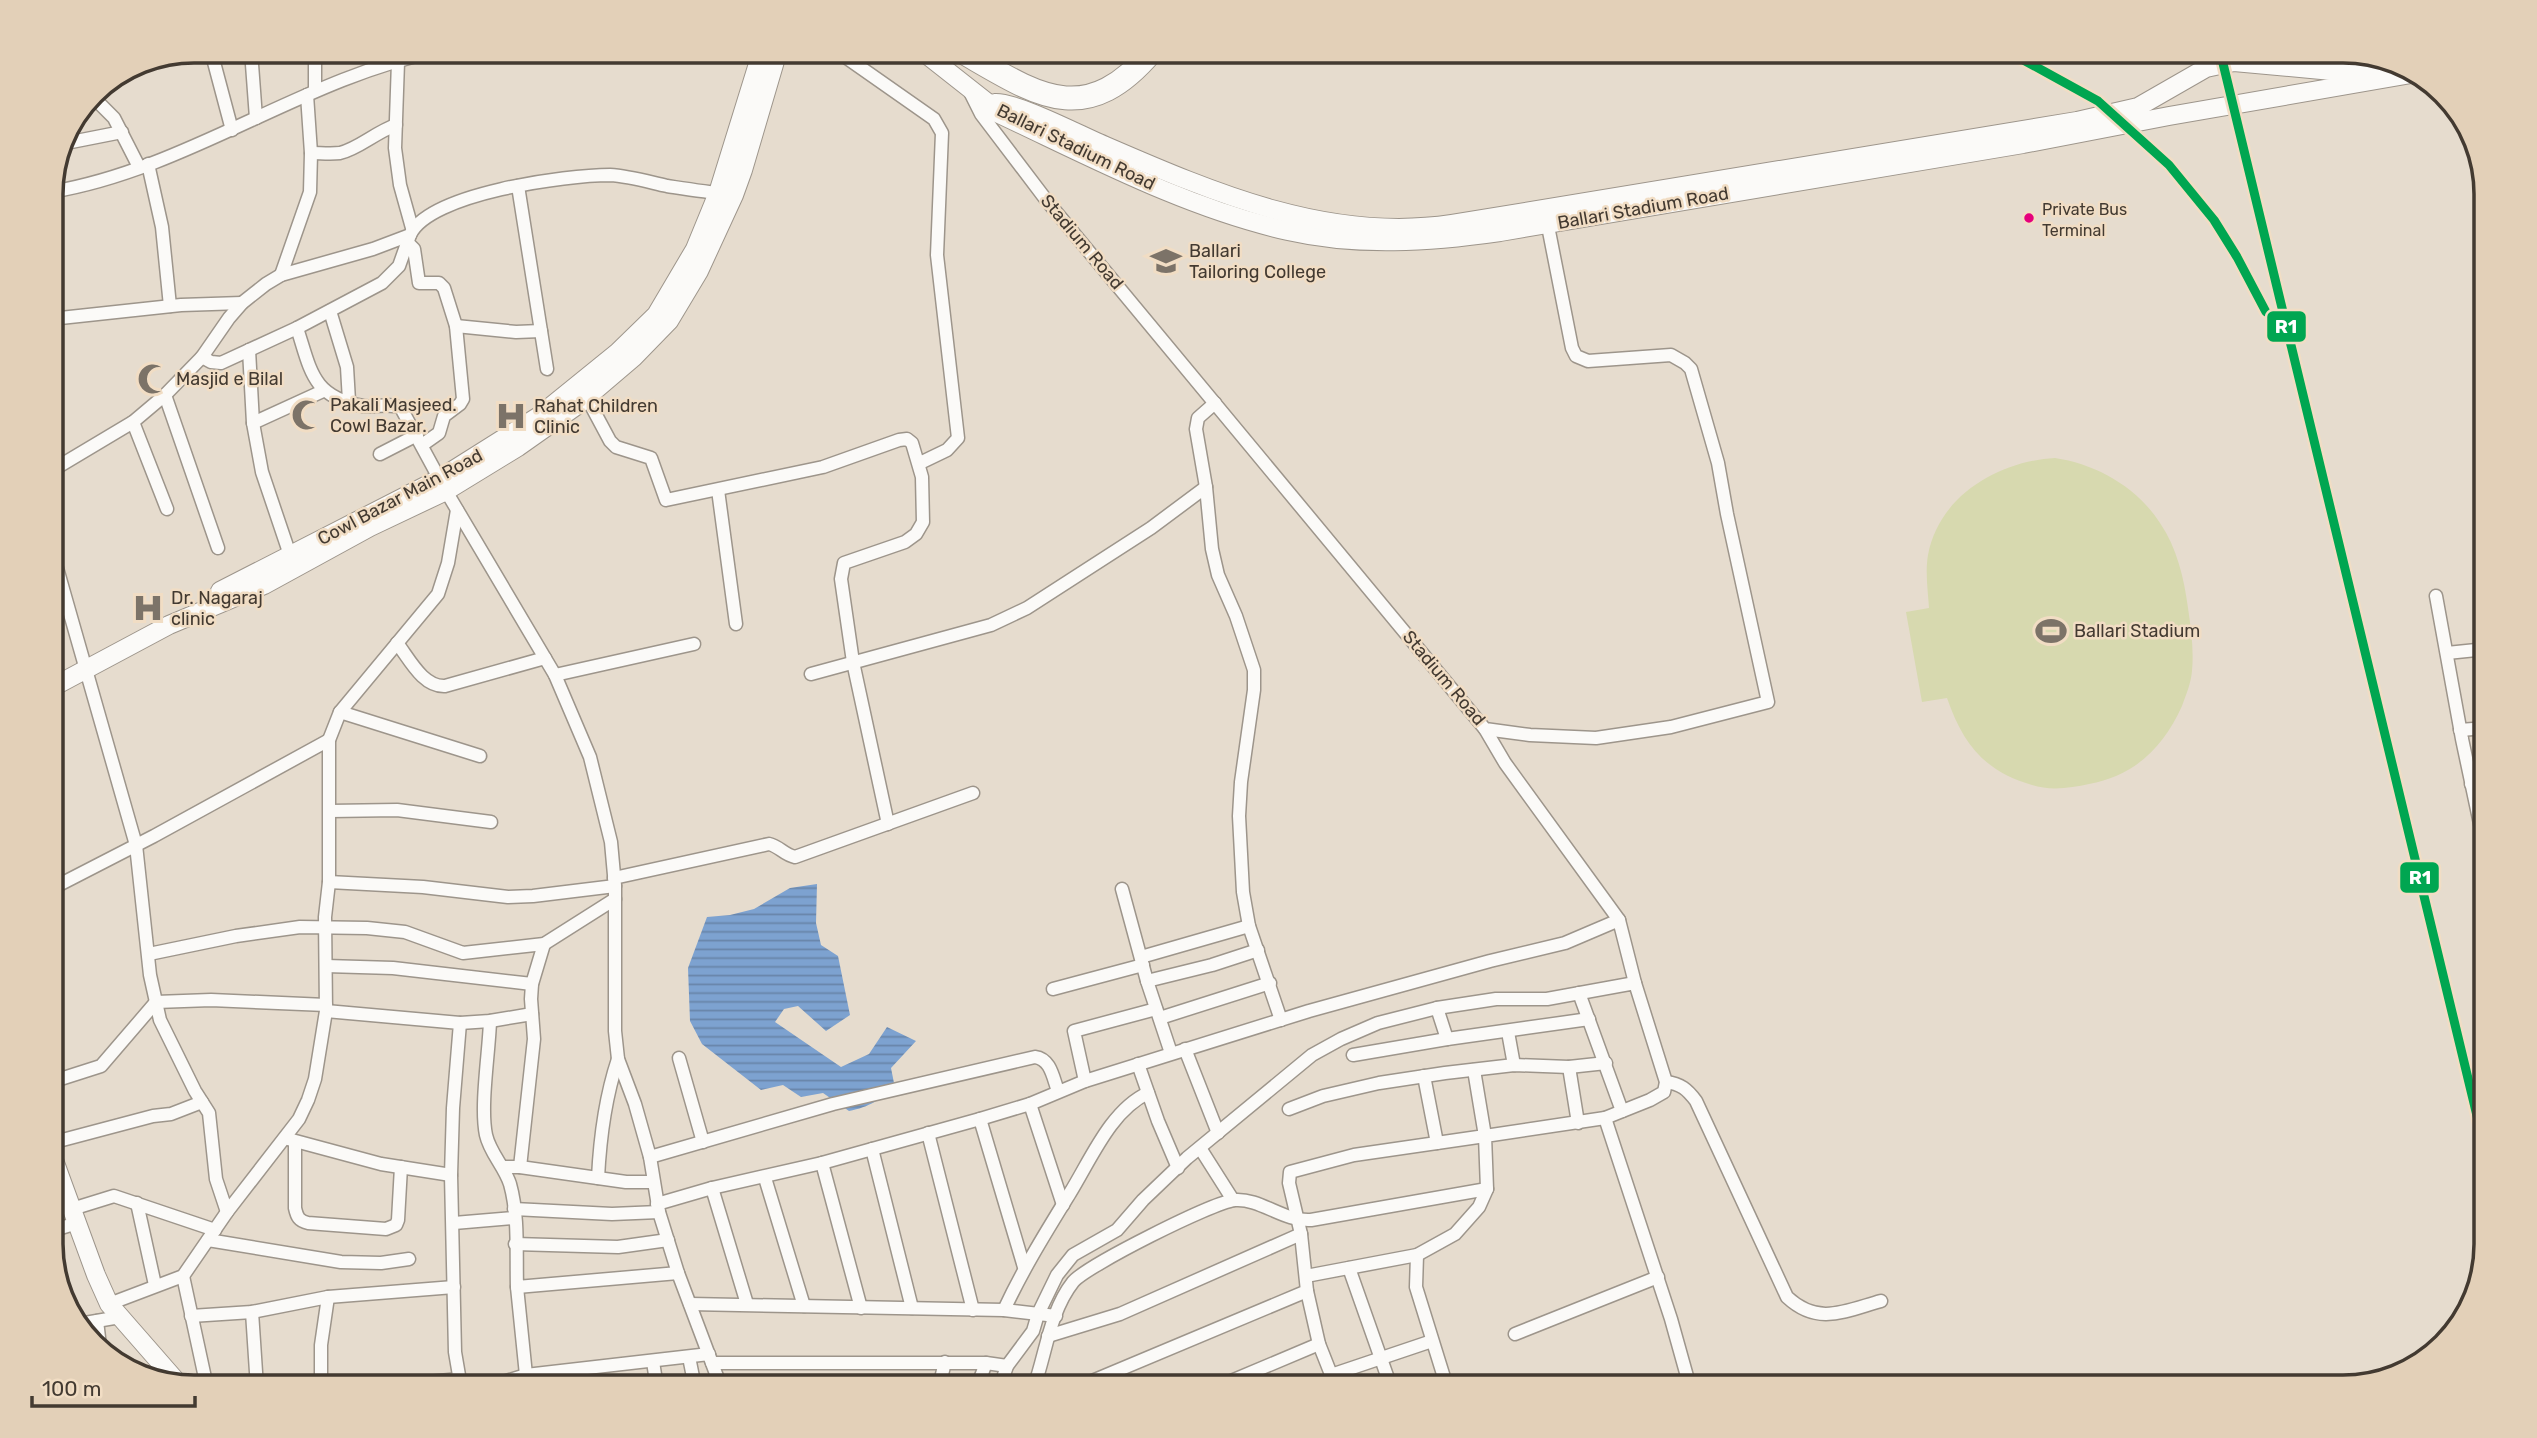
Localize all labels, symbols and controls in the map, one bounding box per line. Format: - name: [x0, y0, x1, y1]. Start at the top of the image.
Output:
- street label: Ballari Stadium Road: [993, 99, 1159, 195]
- street label: Ballari Stadium Road: [1556, 182, 1730, 234]
- street label: Stadium Road: [1036, 190, 1128, 294]
- place label: Private Bus Terminal: [2042, 200, 2127, 240]
- marker: Private Bus Terminal: [2022, 211, 2036, 225]
- place label: Ballari Tailoring College: [1189, 240, 1326, 283]
- school or university icon: Ballari Tailoring College: [1149, 244, 1183, 278]
- line badge: R1: [2266, 310, 2307, 343]
- text: R1: [2275, 315, 2297, 338]
- mosque icon: Masjid e Bilal: [136, 362, 170, 396]
- place label: Masjid e Bilal: [176, 368, 283, 390]
- place label: Pakali Masjeed. Cowl Bazar.: [330, 394, 457, 437]
- place label: Rahat Children Clinic: [534, 395, 658, 438]
- mosque icon: Pakali Masjeed. Cowl Bazar.: [290, 398, 324, 432]
- hospital icon: Rahat Children Clinic: [494, 399, 528, 433]
- street label: Cowl Bazar Main Road: [314, 444, 486, 550]
- place label: Dr. Nagaraj clinic: [171, 587, 263, 630]
- hospital icon: Dr. Nagaraj clinic: [131, 591, 165, 625]
- sports icon: Ballari Stadium: [2034, 614, 2068, 648]
- place label: Ballari Stadium: [2074, 620, 2200, 642]
- street label: Stadium Road: [1398, 626, 1490, 730]
- line badge: R1: [2399, 861, 2440, 894]
- text: R1: [2409, 866, 2431, 889]
- scale bar: [32, 1364, 194, 1408]
- text: 100 m: [42, 1376, 101, 1401]

